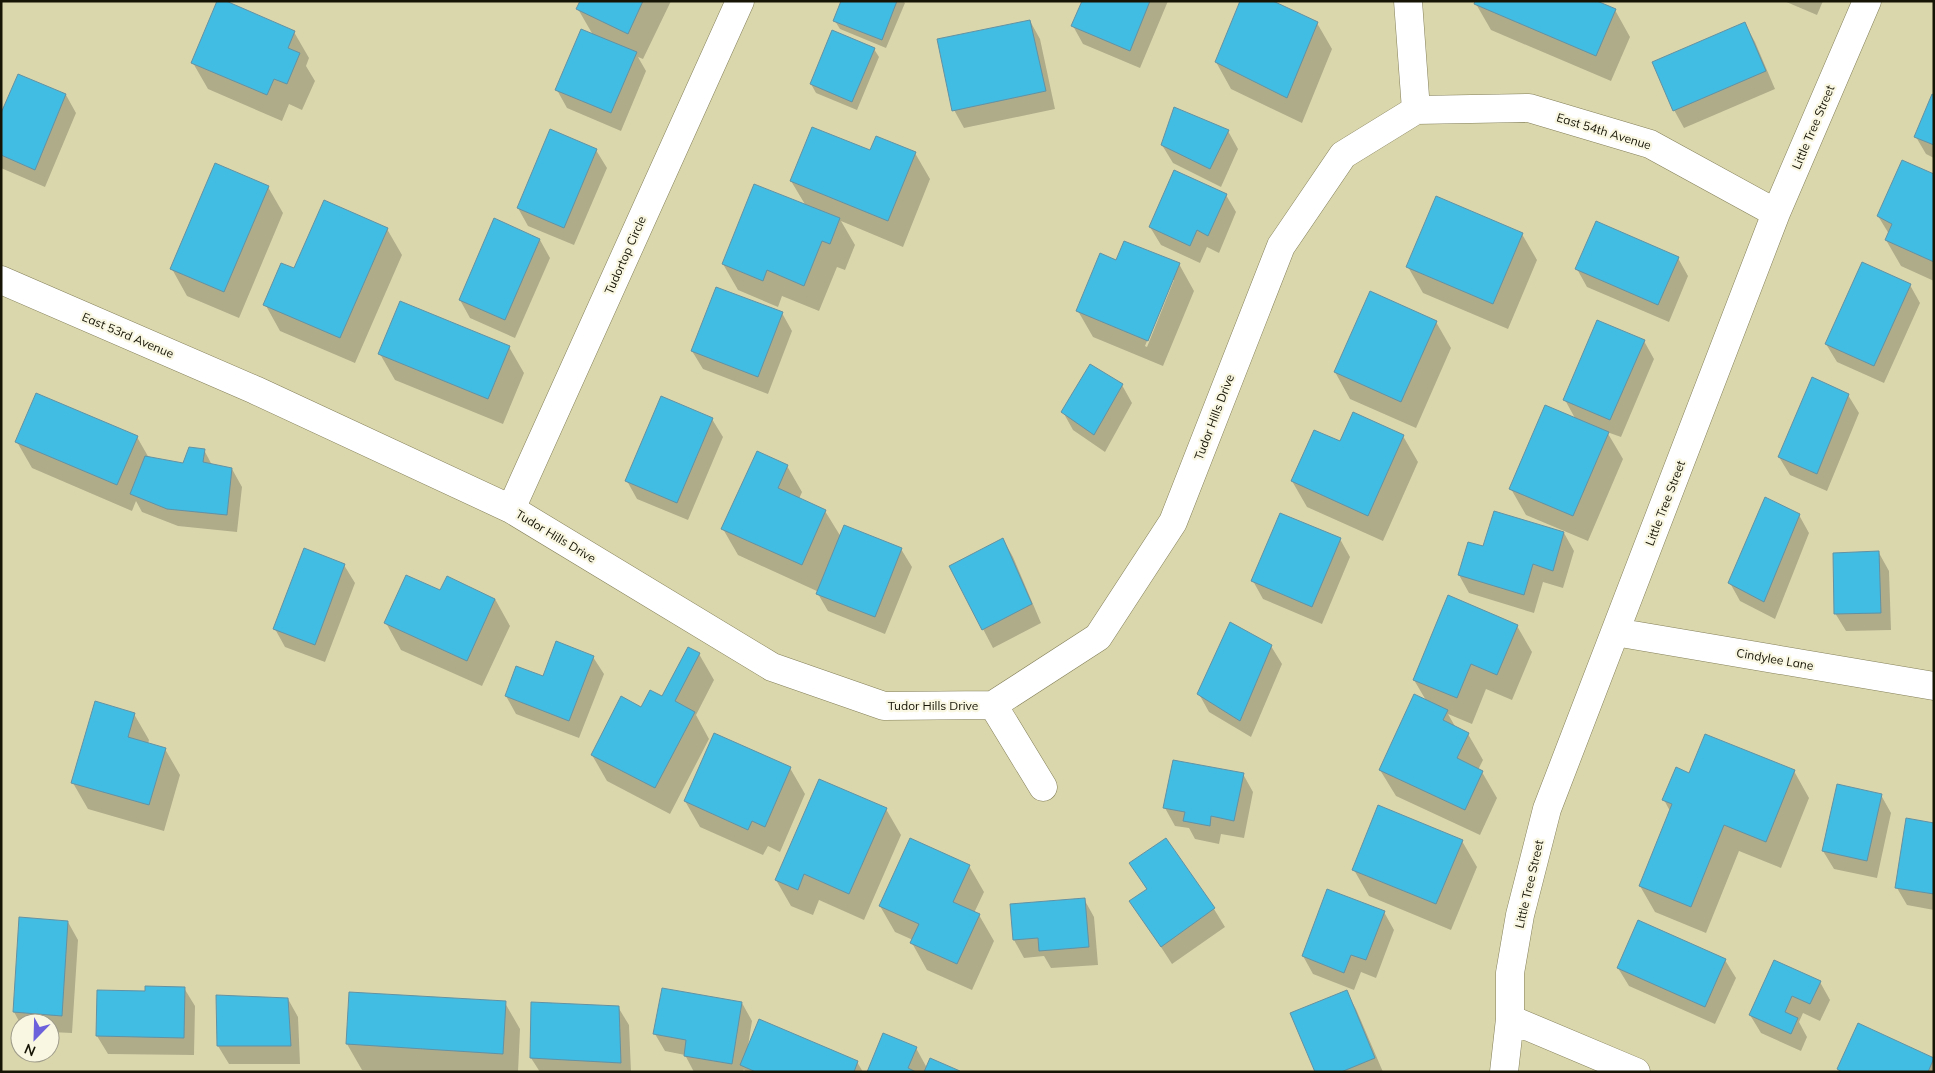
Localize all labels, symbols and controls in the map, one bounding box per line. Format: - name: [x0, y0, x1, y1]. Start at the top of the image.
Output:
- street label: Little Tree Street: [1788, 83, 1838, 171]
- street label: East 54th Avenue: [1555, 110, 1653, 152]
- street label: Tudortop Circle: [601, 214, 649, 296]
- street label: East 53rd Avenue: [80, 309, 176, 361]
- street label: Tudor Hills Drive: [1191, 372, 1237, 462]
- street label: Little Tree Street: [1642, 458, 1688, 548]
- street label: Tudor Hills Drive: [513, 506, 599, 566]
- street label: Cindylee Lane: [1735, 645, 1815, 673]
- street label: Tudor Hills Drive: [888, 698, 978, 713]
- street label: Little Tree Street: [1512, 838, 1546, 930]
- north arrow: [10, 1013, 60, 1063]
- text: N: [22, 1040, 38, 1060]

